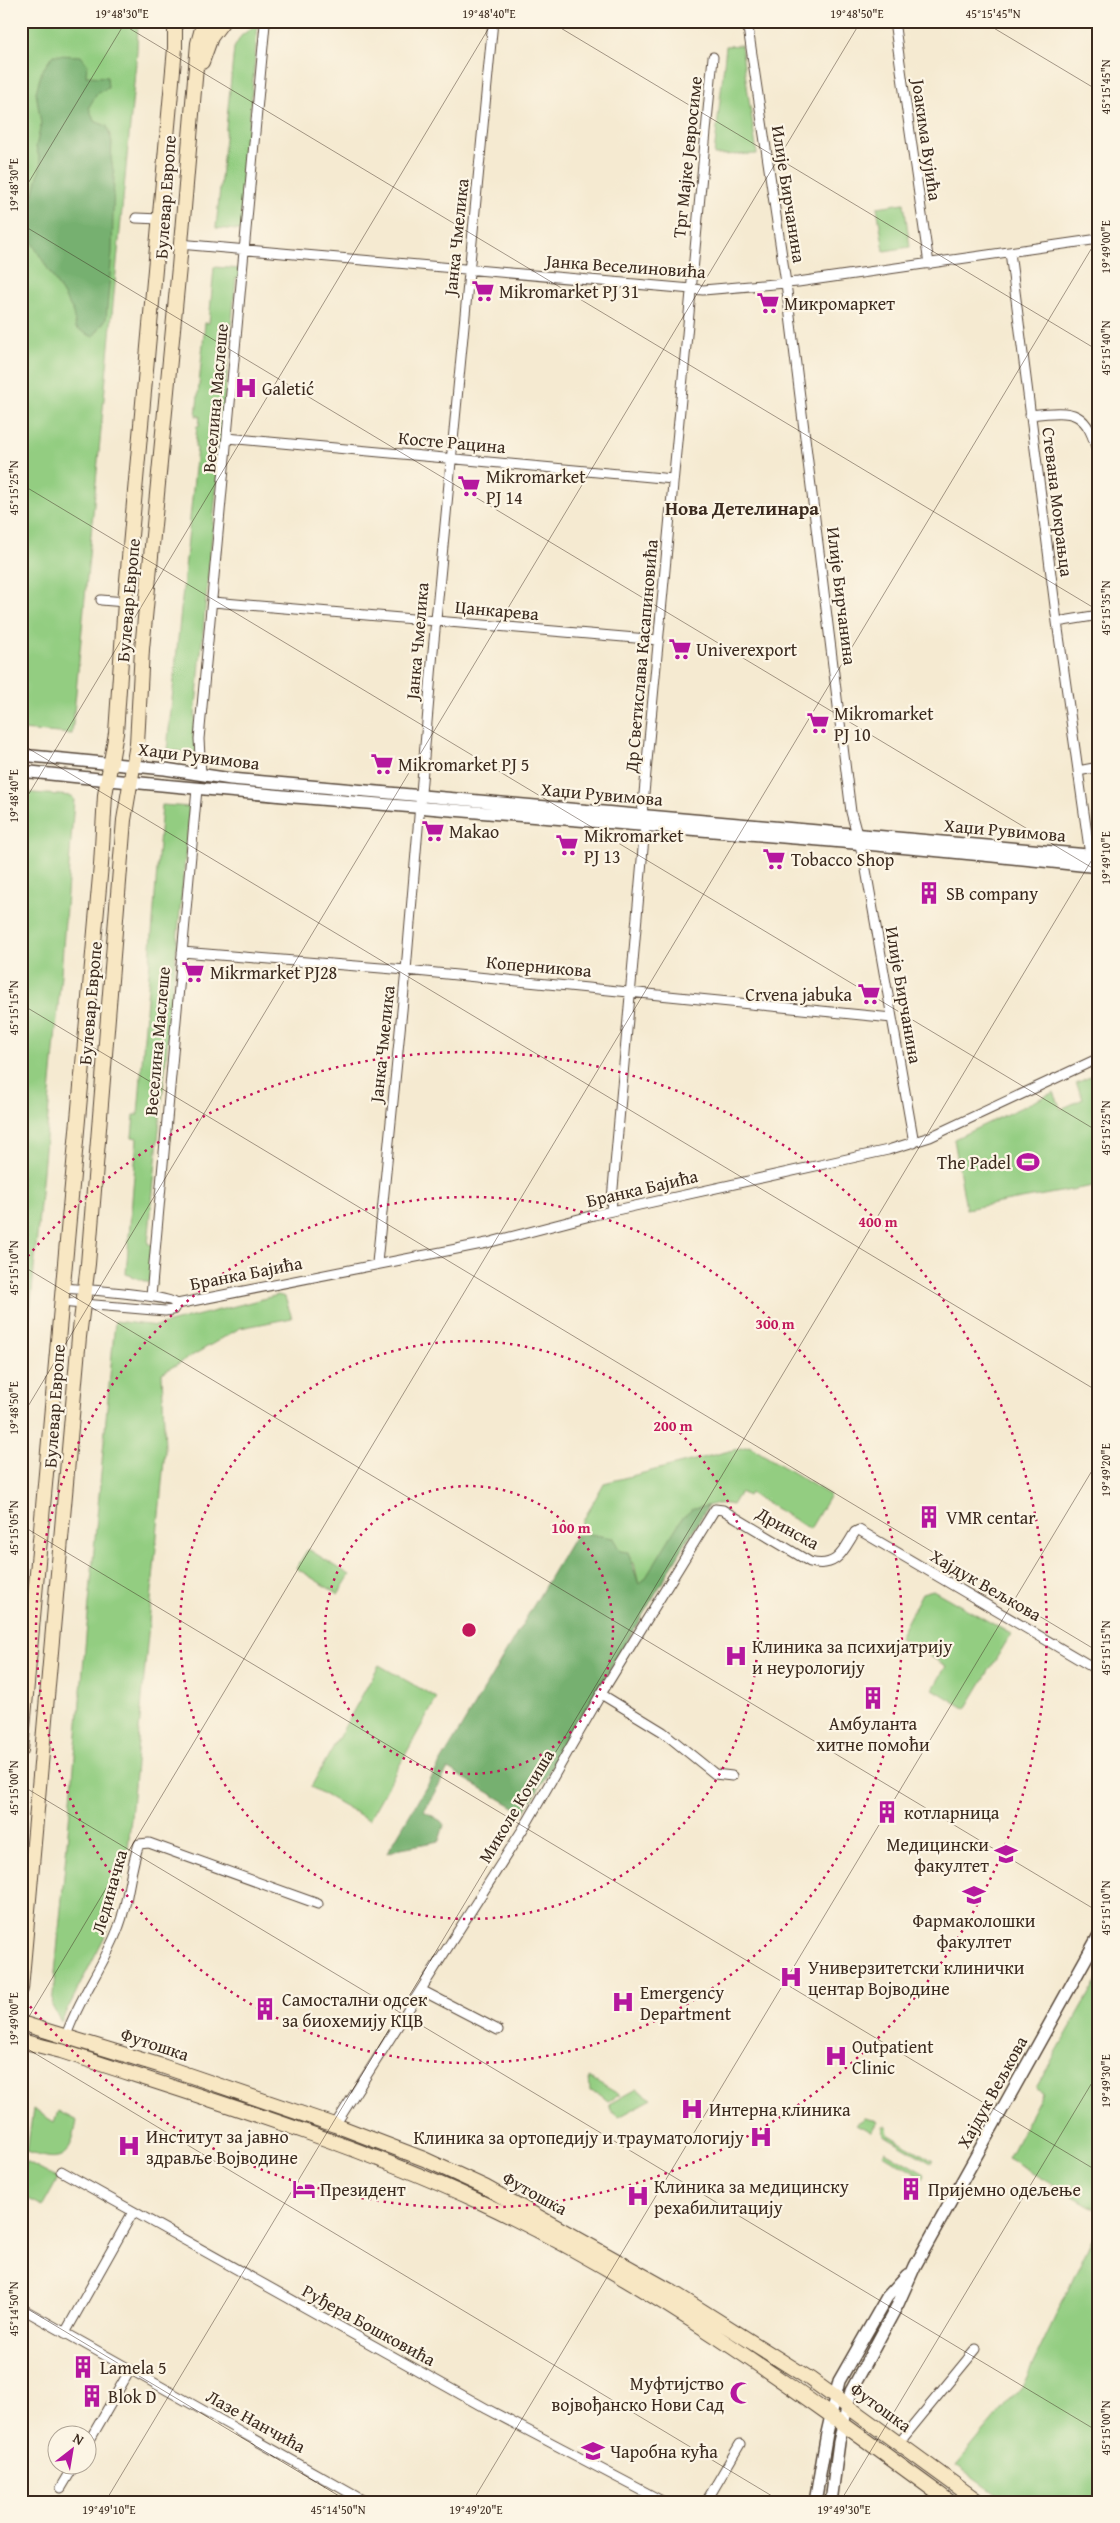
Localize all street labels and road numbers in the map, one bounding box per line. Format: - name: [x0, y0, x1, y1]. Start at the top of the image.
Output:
- street label: Трг Мајке Јевросиме: [665, 75, 709, 239]
- street label: Јоакима Вујића: [905, 75, 949, 203]
- street label: Илије Бирчанина: [765, 123, 813, 265]
- street label: Булевар Европе: [147, 134, 183, 260]
- street label: Јанка Чмелика: [436, 177, 476, 299]
- street label: Јанка Веселиновића: [543, 247, 707, 285]
- street label: Веселина Маслеше: [195, 322, 235, 474]
- street label: Косте Рацина: [397, 424, 507, 460]
- street label: Стевана Мокрањца: [1035, 426, 1081, 579]
- street label: Илије Бирчанина: [820, 525, 864, 667]
- street label: Булевар Европе: [109, 537, 147, 663]
- street label: Др Светислава Касапиновића: [617, 538, 665, 775]
- street label: Јанка Чмелика: [398, 581, 436, 703]
- street label: Цанкарева: [454, 593, 540, 627]
- street label: Хаџи Рувимова: [137, 735, 262, 777]
- street label: Хаџи Рувимова: [540, 775, 664, 813]
- street label: Хаџи Рувимова: [943, 811, 1067, 849]
- street label: Илије Бирчанина: [879, 924, 929, 1066]
- street label: Булевар Европе: [71, 940, 109, 1066]
- street label: Коперникова: [485, 948, 593, 984]
- street label: Веселина Маслеше: [137, 965, 177, 1117]
- street label: Јанка Чмелика: [362, 984, 402, 1106]
- street label: Бранка Бајића: [583, 1162, 701, 1214]
- street label: Бранка Бајића: [188, 1249, 305, 1297]
- street label: Булевар Европе: [36, 1343, 72, 1469]
- street label: Дринска: [751, 1499, 825, 1557]
- street label: Хајдук Вељкова: [925, 1542, 1047, 1628]
- street label: Миколе Кочиша: [471, 1744, 561, 1868]
- street label: Лединачка: [84, 1846, 134, 1938]
- street label: Футошка: [117, 2020, 193, 2068]
- street label: Хајдук Вељкова: [950, 2031, 1034, 2153]
- street label: Футошка: [498, 2164, 573, 2222]
- street label: Руђера Бошковића: [297, 2277, 441, 2373]
- street label: Футошка: [845, 2375, 918, 2439]
- street label: Лазе Нанчића: [201, 2382, 311, 2460]

